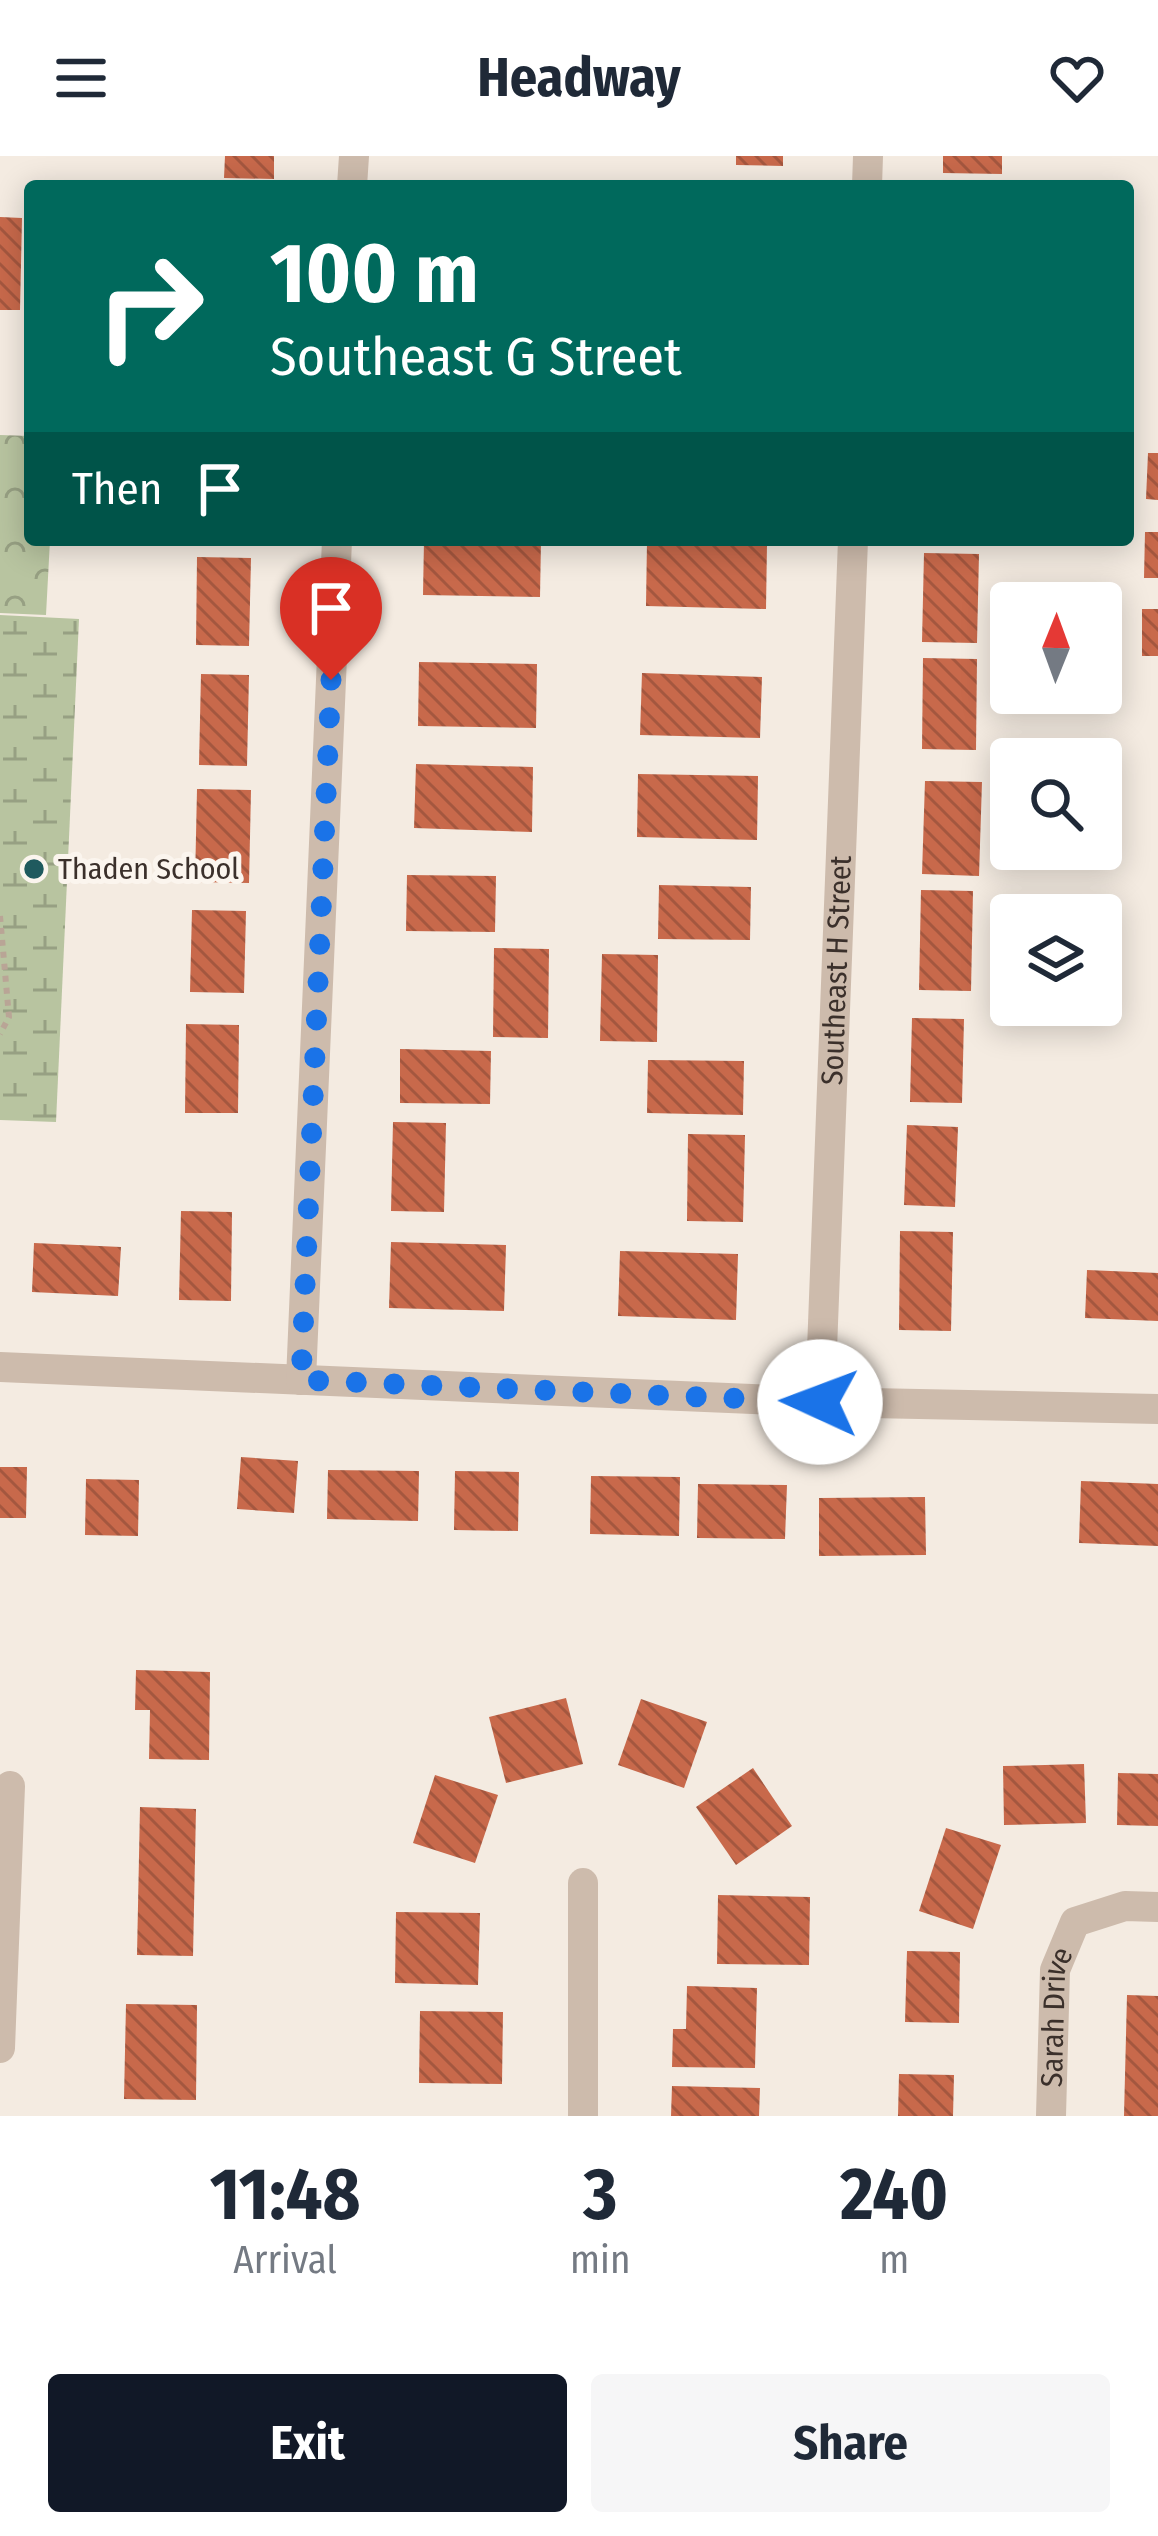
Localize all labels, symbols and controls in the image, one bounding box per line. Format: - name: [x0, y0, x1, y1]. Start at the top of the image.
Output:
- icon: menu: [48, 45, 114, 111]
- icon: heart: [1044, 45, 1110, 111]
- text: Headway: [477, 46, 681, 110]
- text: 100 m: [270, 223, 479, 324]
- icon: right: [72, 228, 228, 384]
- text: Southeast G Street: [270, 325, 682, 389]
- icon: arrive: [187, 456, 253, 522]
- text: Then: [72, 462, 163, 516]
- pin: [280, 557, 382, 680]
- icon: arrive: [298, 575, 364, 641]
- north arrow: [990, 582, 1122, 714]
- map controls: [990, 582, 1122, 1026]
- button: search: [990, 738, 1122, 870]
- place label: Thaden School: [58, 851, 239, 887]
- street label: Southeast H Street: [814, 855, 859, 1086]
- marker: Thaden School: [21, 856, 47, 882]
- button: layers: [990, 894, 1122, 1026]
- position arrow: [757, 1339, 883, 1465]
- street label: Sarah Drive: [1034, 1942, 1080, 2088]
- text: 11:48: [210, 2152, 360, 2238]
- text: 3: [583, 2152, 617, 2238]
- text: 240: [840, 2152, 948, 2238]
- text: Arrival: [233, 2237, 337, 2283]
- text: min: [570, 2237, 630, 2283]
- text: m: [879, 2237, 909, 2283]
- button: Exit: [48, 2374, 567, 2512]
- button: Share: [591, 2374, 1110, 2512]

